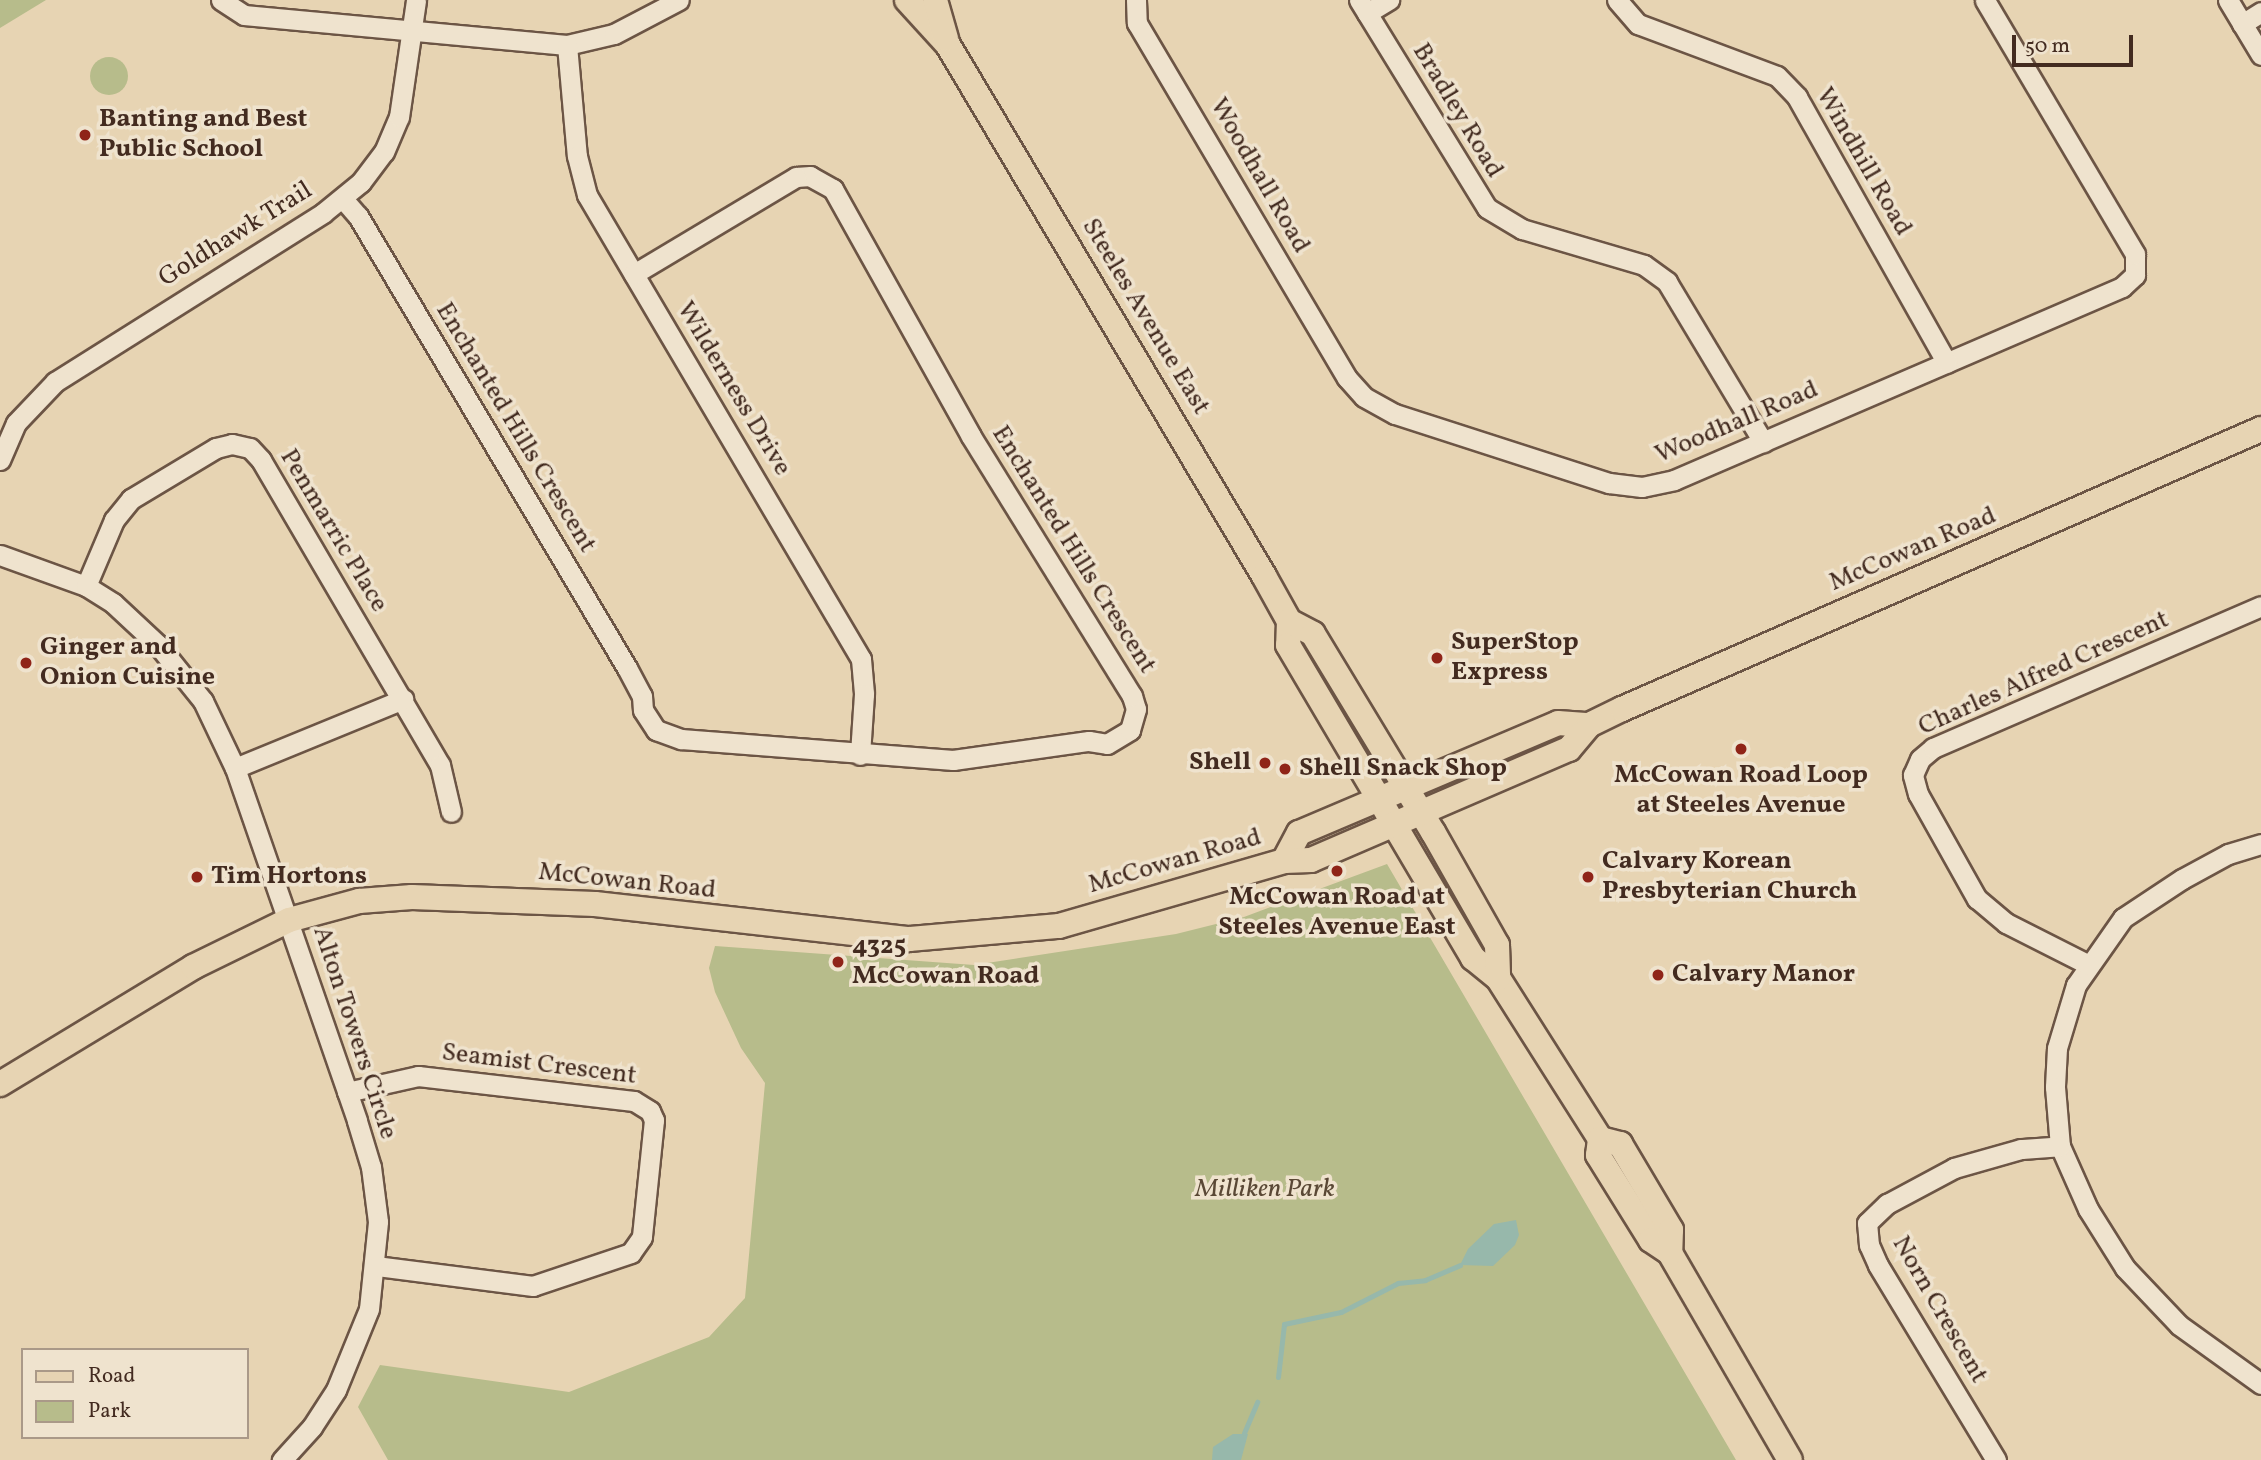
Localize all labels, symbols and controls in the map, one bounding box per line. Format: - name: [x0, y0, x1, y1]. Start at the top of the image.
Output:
- scale bar: [2016, 21, 2137, 65]
- text: 50 m: [2025, 32, 2070, 61]
- street label: Bradley Road: [1404, 38, 1510, 184]
- street label: Windhill Road: [1808, 82, 1918, 242]
- street label: Woodhall Road: [1202, 93, 1316, 259]
- place label: Banting and Best Public School: [99, 104, 307, 166]
- marker: Banting and Best Public School: [77, 127, 93, 143]
- street label: Goldhawk Trail: [153, 175, 319, 295]
- street label: Steeles Avenue East: [1074, 213, 1216, 421]
- street label: Wilderness Drive: [669, 296, 797, 482]
- street label: Enchanted Hills Crescent: [428, 297, 602, 559]
- street label: Woodhall Road: [1651, 375, 1823, 471]
- street label: Enchanted Hills Crescent: [984, 420, 1162, 680]
- street label: Penmarric Place: [272, 444, 394, 618]
- street label: McCowan Road: [1825, 501, 2001, 599]
- street label: Charles Alfred Crescent: [1914, 605, 2174, 743]
- place label: SuperStop Express: [1451, 627, 1579, 688]
- place label: Ginger and Onion Cuisine: [40, 632, 215, 694]
- marker: SuperStop Express: [1429, 650, 1445, 666]
- marker: Ginger and Onion Cuisine: [18, 655, 34, 671]
- marker: McCowan Road Loop at Steeles Avenue: [1733, 741, 1749, 757]
- place label: Shell: [1189, 747, 1251, 779]
- place label: Shell Snack Shop: [1299, 753, 1507, 785]
- marker: Shell: [1257, 755, 1273, 771]
- place label: McCowan Road Loop at Steeles Avenue: [1614, 760, 1868, 822]
- marker: Shell Snack Shop: [1277, 761, 1293, 777]
- street label: McCowan Road: [1085, 822, 1265, 902]
- place label: Calvary Korean Presbyterian Church: [1602, 846, 1857, 908]
- street label: McCowan Road: [537, 857, 717, 907]
- place label: Tim Hortons: [211, 861, 367, 893]
- marker: McCowan Road at Steeles Avenue East: [1329, 863, 1345, 879]
- marker: Tim Hortons: [189, 869, 205, 885]
- marker: Calvary Korean Presbyterian Church: [1580, 869, 1596, 885]
- place label: McCowan Road at Steeles Avenue East: [1218, 882, 1456, 944]
- street label: Alton Towers Circle: [305, 922, 403, 1144]
- place label: 4325 McCowan Road: [852, 931, 1039, 992]
- marker: 4325 McCowan Road: [830, 954, 846, 970]
- place label: Calvary Manor: [1672, 959, 1855, 991]
- marker: Calvary Manor: [1650, 967, 1666, 983]
- street label: Seamist Crescent: [440, 1038, 638, 1092]
- park label: Milliken Park: [1195, 1174, 1335, 1206]
- street label: Norn Crescent: [1884, 1231, 1994, 1389]
- legend: [21, 1348, 248, 1439]
- text: Road: [88, 1362, 135, 1391]
- text: Park: [88, 1397, 131, 1426]

